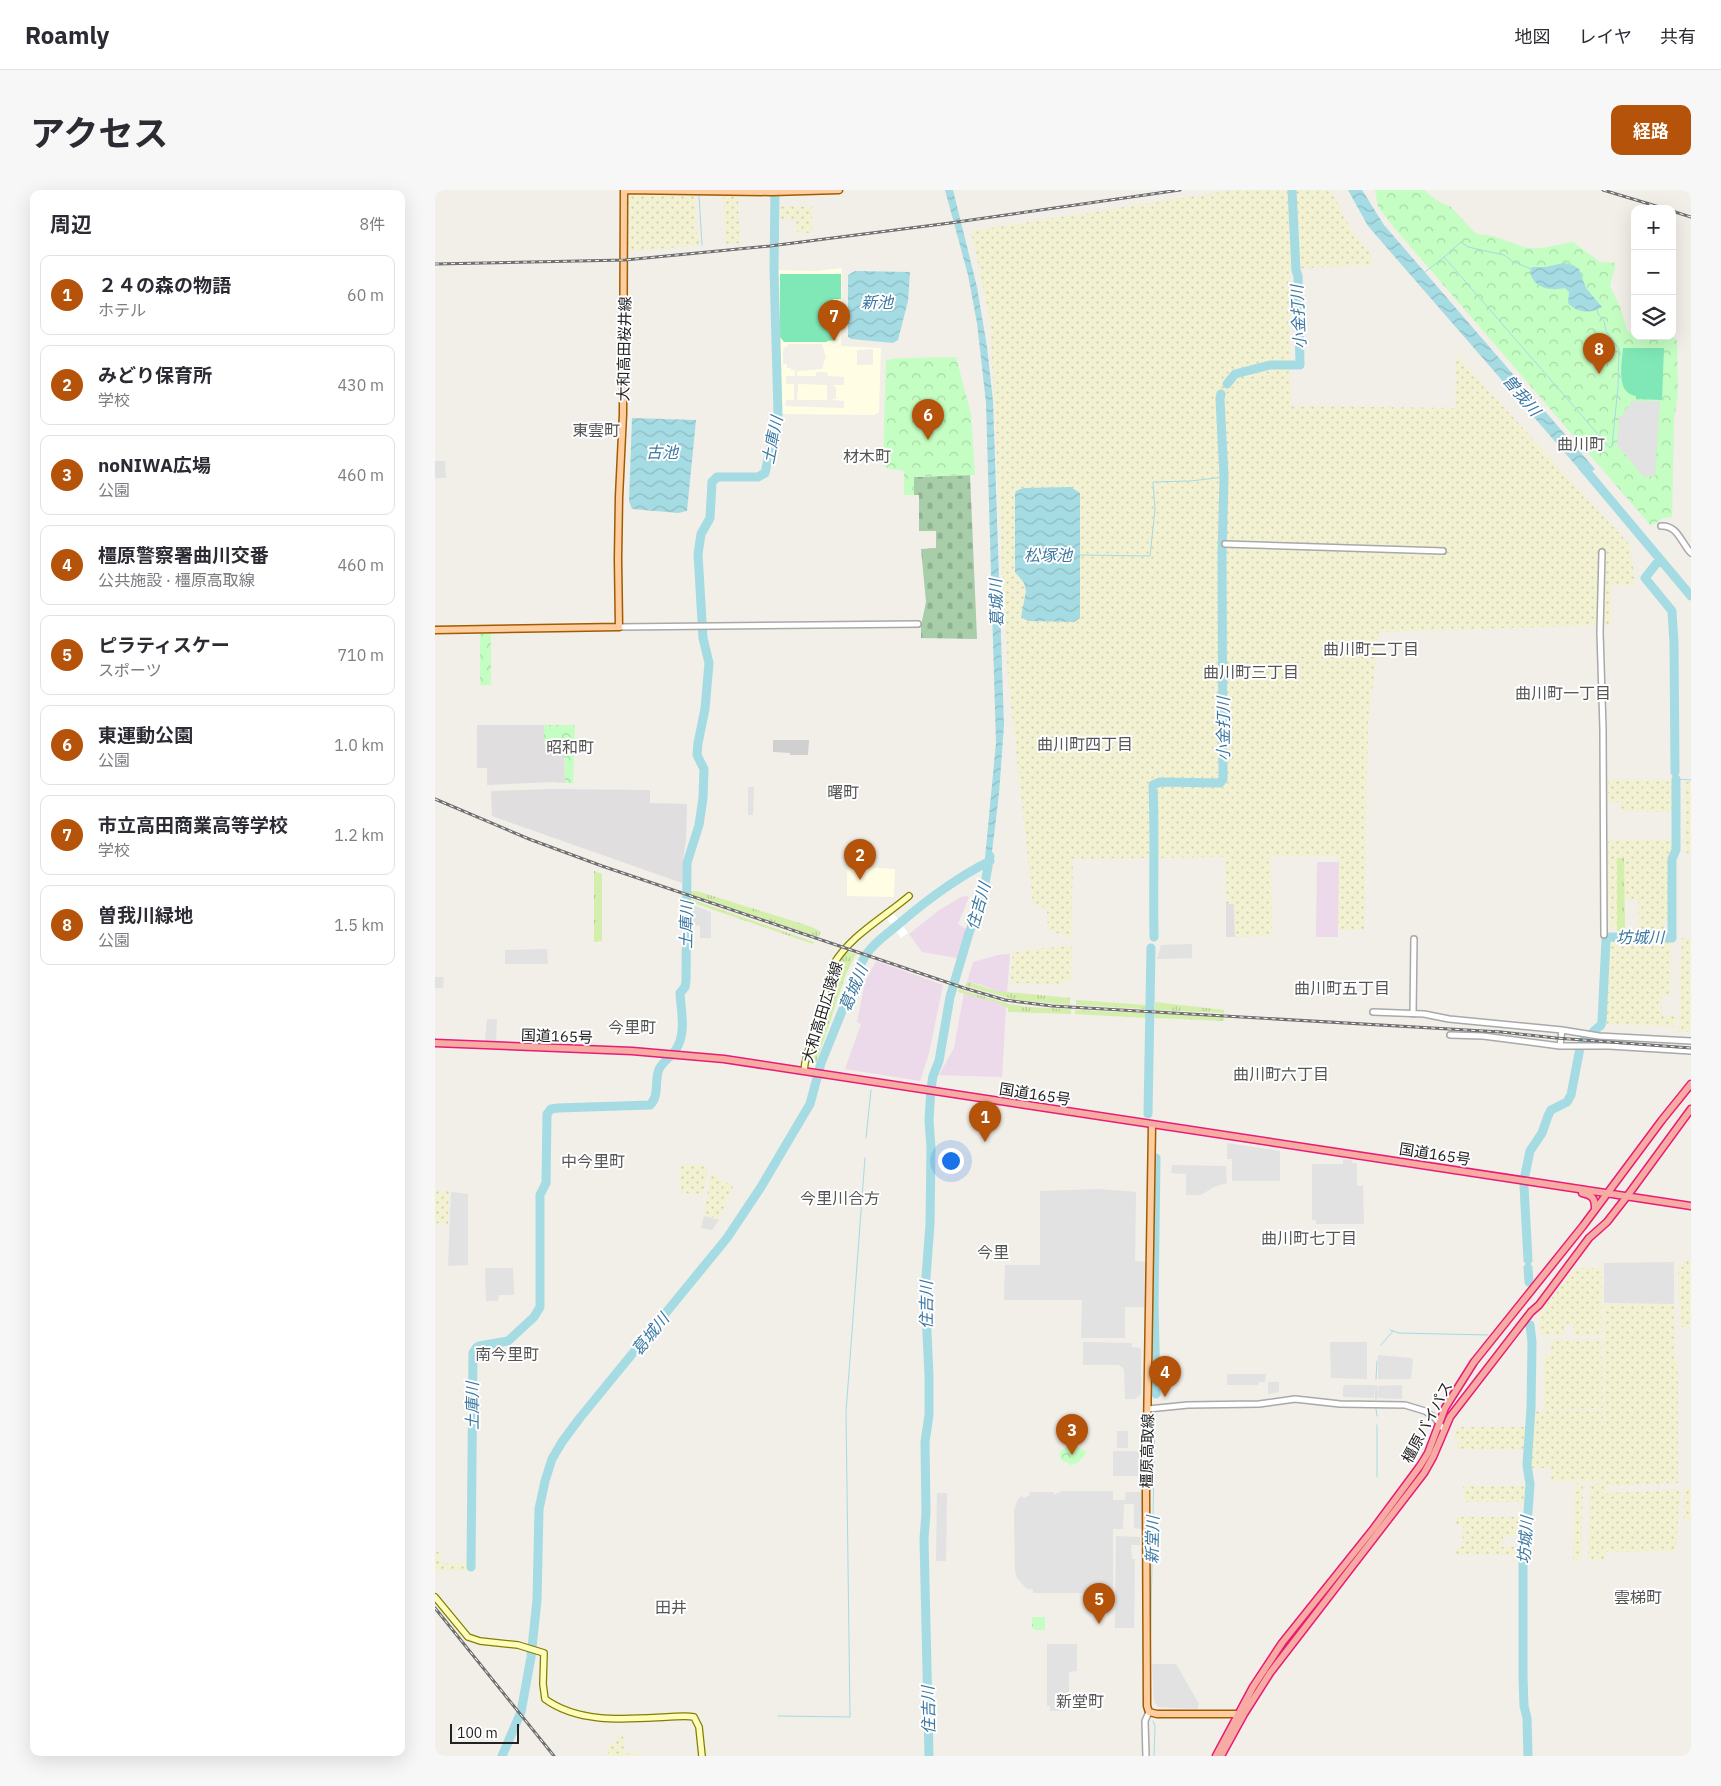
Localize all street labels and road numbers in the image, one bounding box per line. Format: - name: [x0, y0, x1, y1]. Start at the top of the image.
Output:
- street label: 大和高田桜井線: [614, 296, 634, 402]
- street label: 大和高田広陵線: [798, 959, 846, 1065]
- street label: 国道165号: [521, 1025, 593, 1047]
- street label: 国道165号: [998, 1079, 1072, 1109]
- street label: 国道165号: [1398, 1139, 1472, 1169]
- street label: 橿原バイパス: [1398, 1378, 1456, 1466]
- street label: 橿原高取線: [1137, 1413, 1157, 1489]

